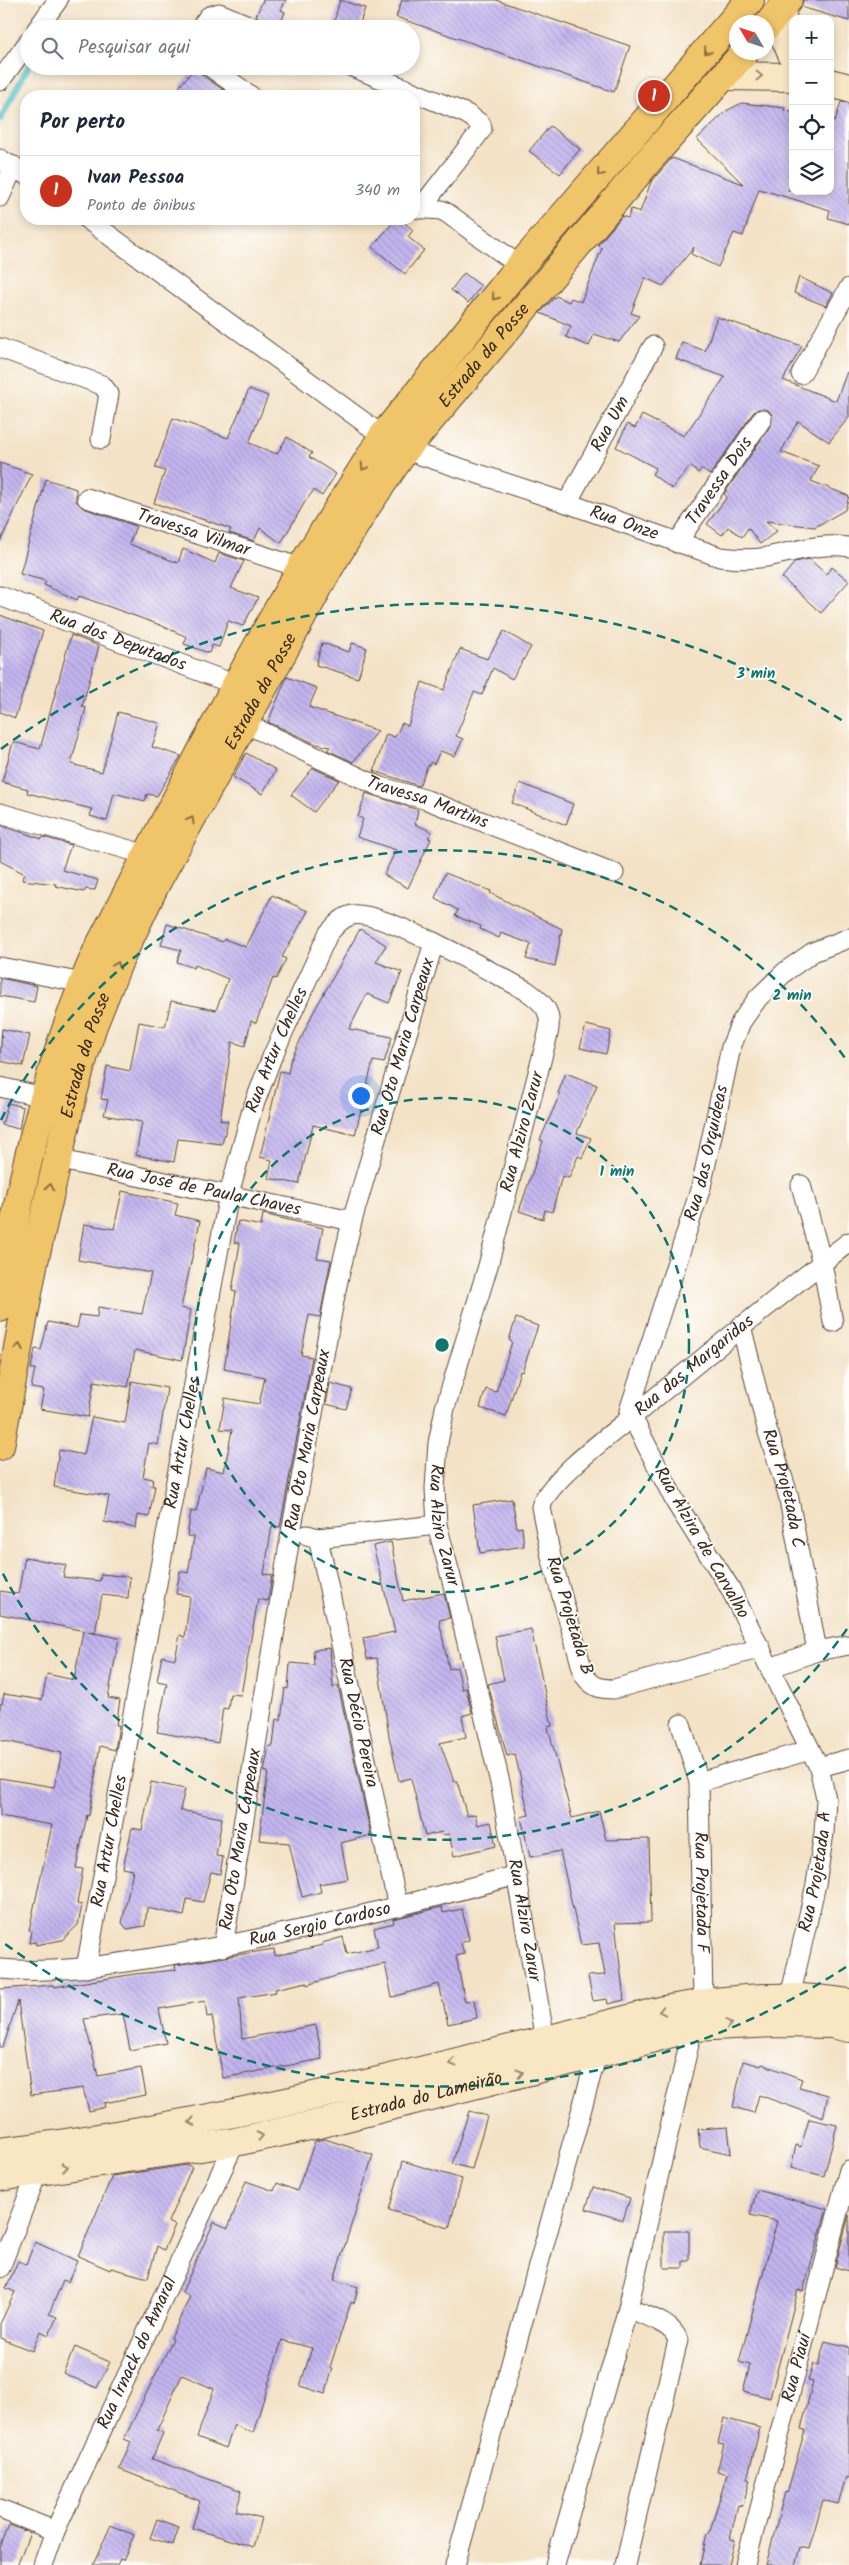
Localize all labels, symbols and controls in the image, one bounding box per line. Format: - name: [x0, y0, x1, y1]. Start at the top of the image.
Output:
- north arrow: [729, 15, 774, 60]
- map controls: [789, 15, 834, 195]
- button: +: [789, 15, 834, 60]
- search box: [20, 20, 420, 75]
- text: Pesquisar aqui: [78, 33, 190, 63]
- icon: search: [38, 34, 66, 62]
- one-way arrow: [704, 45, 713, 54]
- button: −: [789, 60, 834, 105]
- one-way arrow: [755, 71, 763, 82]
- pin: 1: [638, 77, 670, 115]
- button: locate: [789, 105, 834, 150]
- text: Por perto: [40, 106, 125, 139]
- button: layers: [789, 150, 834, 195]
- text: Ivan Pessoa: [87, 163, 184, 193]
- one-way arrow: [597, 168, 606, 177]
- text: 1: [54, 178, 58, 203]
- text: 340 m: [355, 178, 400, 203]
- text: Ponto de ônibus: [87, 193, 195, 218]
- one-way arrow: [491, 291, 500, 300]
- street label: Estrada da Posse: [431, 296, 537, 415]
- street label: Rua Um: [583, 391, 637, 457]
- street label: Travessa Dois: [678, 430, 761, 532]
- one-way arrow: [361, 461, 370, 470]
- street label: Rua Onze: [586, 498, 663, 549]
- street label: Travessa Vilmar: [133, 501, 255, 565]
- street label: Rua dos Deputados: [45, 601, 191, 680]
- street label: Estrada da Posse: [217, 628, 305, 756]
- text: 3 min: [736, 662, 775, 686]
- street label: Travessa Martins: [361, 768, 493, 837]
- one-way arrow: [184, 817, 194, 826]
- street label: Rua Oto Maria Carpeaux: [363, 954, 443, 1139]
- one-way arrow: [111, 961, 122, 970]
- street label: Rua Artur Chelles: [238, 982, 316, 1117]
- text: 2 min: [772, 984, 812, 1008]
- street label: Estrada da Posse: [53, 988, 119, 1121]
- street label: Rua Alziro Zarur: [493, 1067, 553, 1196]
- street label: Rua das Orquideas: [676, 1082, 737, 1225]
- your location: [348, 1083, 374, 1109]
- street label: Rua José de Paula Chaves: [104, 1155, 304, 1224]
- text: 1 min: [600, 1160, 634, 1184]
- one-way arrow: [44, 1183, 55, 1192]
- street label: Rua das Margaridas: [628, 1307, 761, 1424]
- centre of rings: [433, 1336, 451, 1354]
- one-way arrow: [13, 1342, 23, 1351]
- street label: Rua Oto Maria Carpeaux: [277, 1347, 339, 1533]
- street label: Rua Artur Chelles: [157, 1374, 209, 1511]
- street label: Rua Projetada C: [753, 1425, 812, 1550]
- street label: Rua Alzira de Carvalho: [646, 1461, 756, 1625]
- street label: Rua Alziro Zarur: [420, 1463, 468, 1591]
- street label: Rua Projetada B: [537, 1553, 601, 1679]
- street label: Rua Décio Pereira: [330, 1655, 386, 1791]
- street label: Rua Oto Maria Carpeaux: [211, 1746, 270, 1932]
- street label: Rua Artur Chelles: [83, 1772, 136, 1910]
- street label: Rua Projetada A: [791, 1810, 840, 1935]
- street label: Rua Projetada F: [685, 1832, 717, 1955]
- street label: Rua Alziro Zarur: [499, 1857, 549, 1985]
- street label: Rua Sergio Cardoso: [246, 1894, 394, 1955]
- one-way arrow: [657, 2005, 666, 2016]
- one-way arrow: [725, 2019, 733, 2030]
- one-way arrow: [448, 2057, 457, 2068]
- street label: Estrada do Lameirão: [347, 2064, 505, 2130]
- one-way arrow: [516, 2068, 525, 2079]
- one-way arrow: [188, 2116, 196, 2126]
- one-way arrow: [256, 2131, 265, 2142]
- one-way arrow: [62, 2162, 70, 2173]
- street label: Rua Irnack do Amaral: [89, 2272, 185, 2434]
- street label: Rua Piauí: [774, 2327, 821, 2405]

